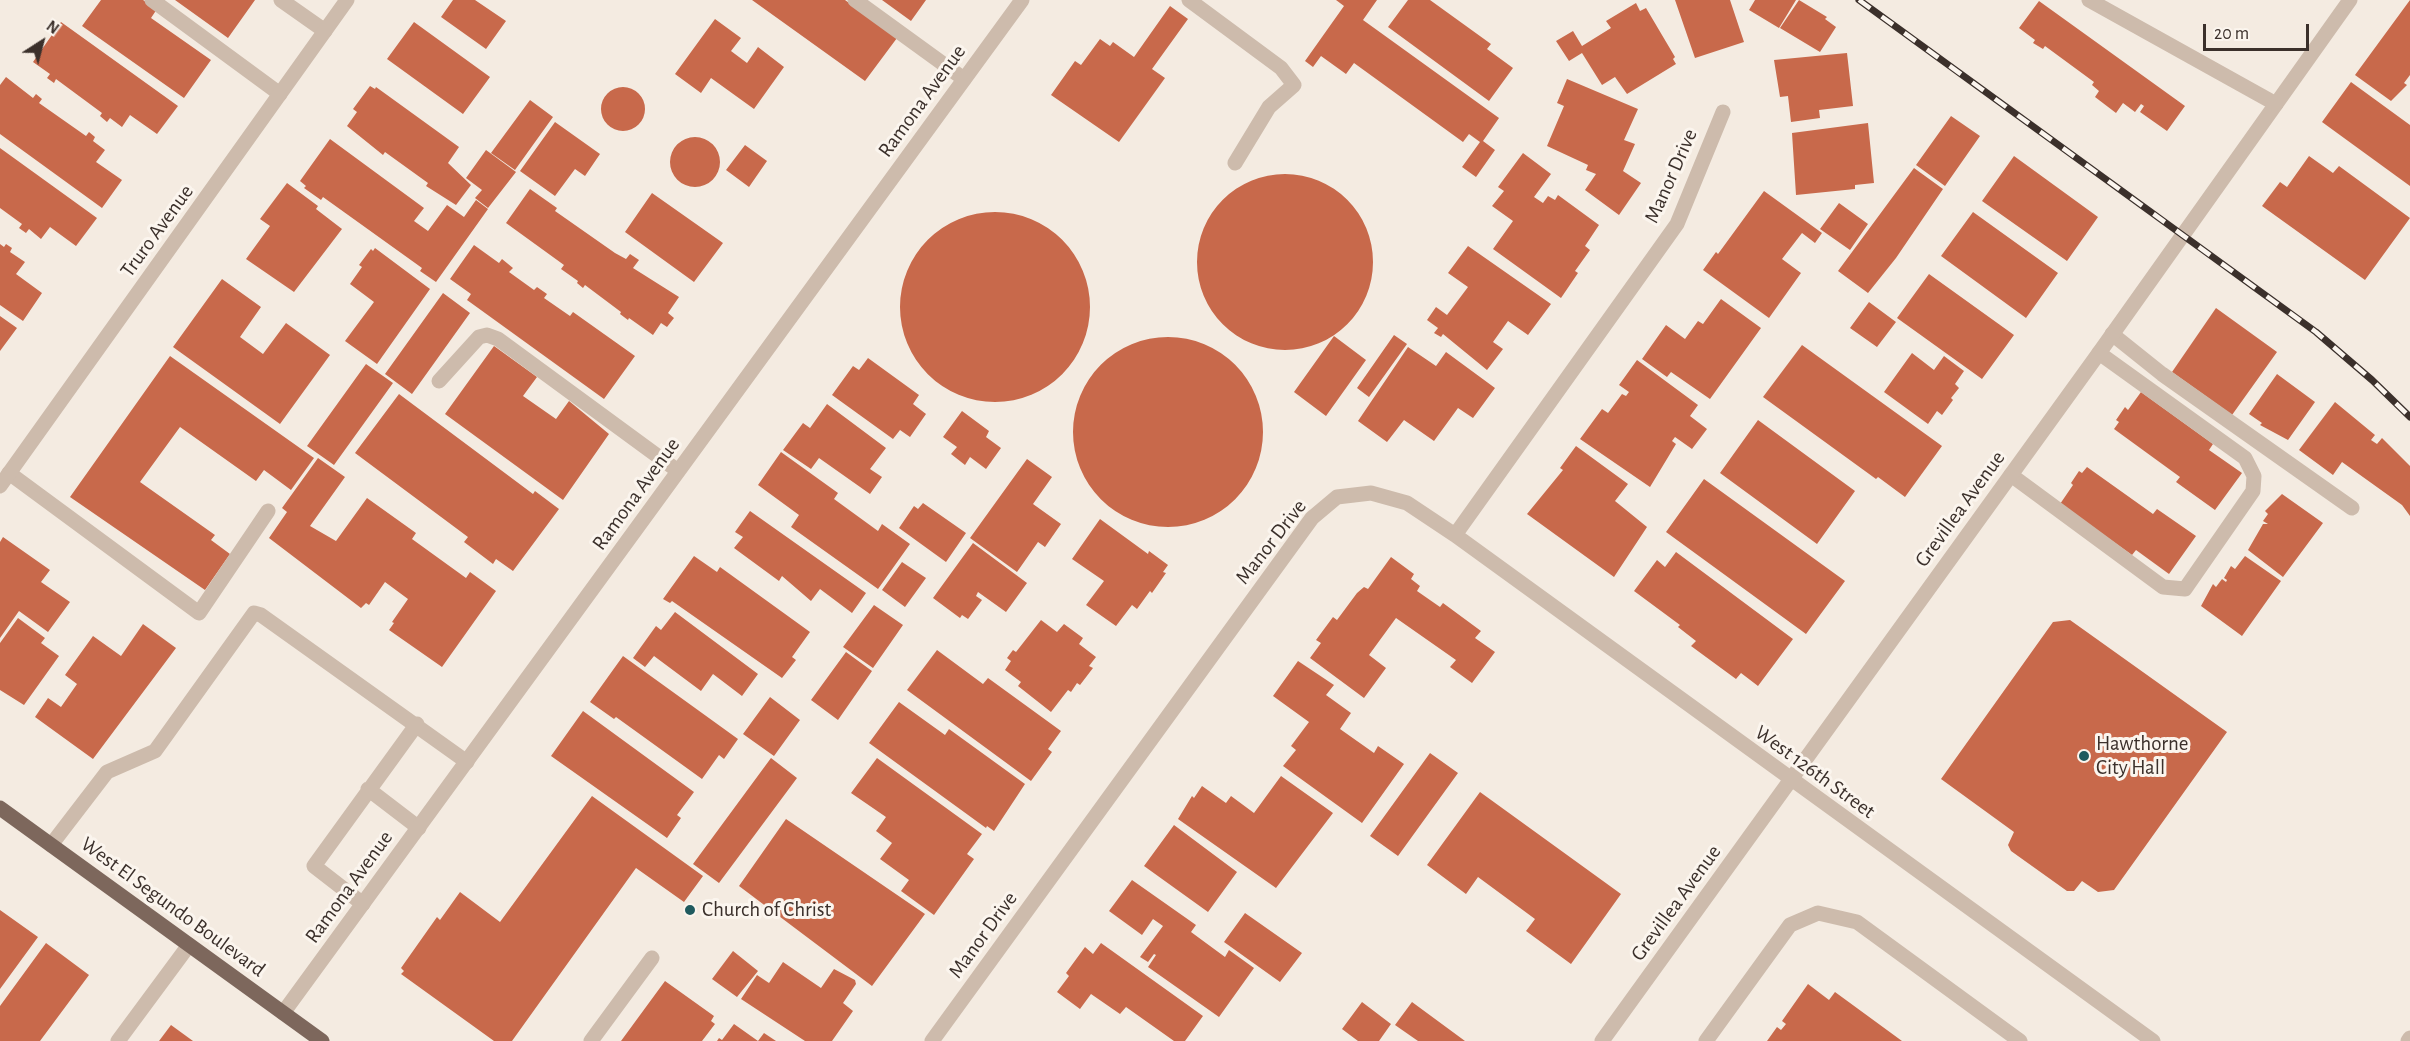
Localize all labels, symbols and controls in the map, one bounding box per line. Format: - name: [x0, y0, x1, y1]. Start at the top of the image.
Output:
- north arrow: [12, 12, 72, 72]
- scale bar: [2206, 12, 2312, 50]
- text: N: [43, 18, 62, 37]
- text: 20 m: [2214, 25, 2249, 43]
- street label: Ramona Avenue: [873, 40, 971, 162]
- street label: Manor Drive: [1639, 125, 1703, 227]
- street label: Truro Avenue: [115, 180, 199, 282]
- street label: Ramona Avenue: [587, 433, 685, 555]
- street label: Grevillea Avenue: [1910, 446, 2010, 572]
- street label: Manor Drive: [1230, 495, 1312, 589]
- street label: West 126th Street: [1750, 720, 1880, 824]
- place label: Hawthorne City Hall: [2096, 731, 2189, 781]
- marker: Hawthorne City Hall: [2077, 749, 2091, 763]
- street label: Ramona Avenue: [300, 826, 398, 948]
- street label: West El Segundo Boulevard: [76, 832, 270, 982]
- street label: Grevillea Avenue: [1626, 840, 1726, 966]
- street label: Manor Drive: [943, 887, 1023, 983]
- place label: Church of Christ: [702, 897, 831, 923]
- marker: Church of Christ: [683, 903, 697, 917]

